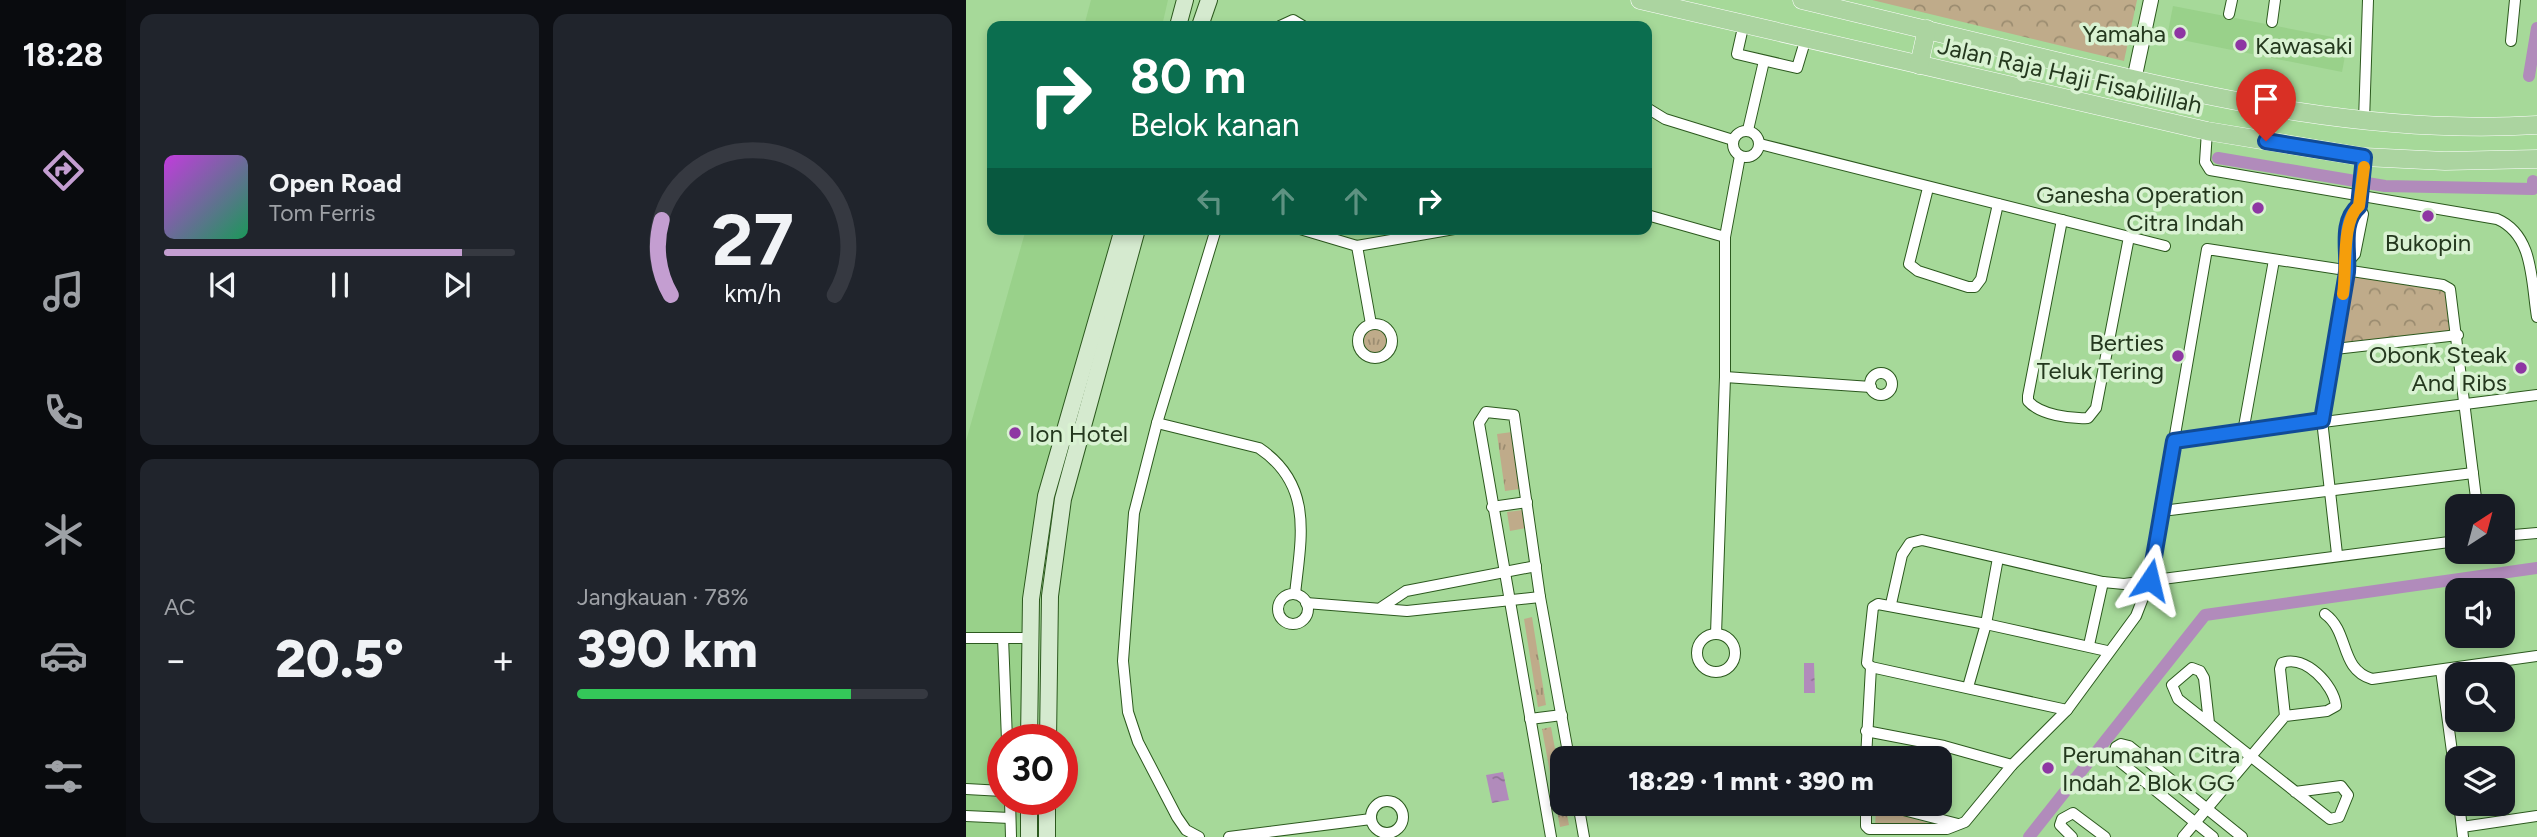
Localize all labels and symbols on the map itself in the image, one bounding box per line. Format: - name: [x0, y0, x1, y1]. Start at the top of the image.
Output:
- place label: Yamaha: [2082, 19, 2166, 48]
- marker: Yamaha: [2172, 25, 2188, 41]
- street label: Jalan Raja Haji Fisabilillah: [1935, 30, 2205, 120]
- place label: Kawasaki: [2255, 31, 2353, 60]
- marker: Kawasaki: [2233, 37, 2249, 53]
- pin: [2236, 69, 2296, 141]
- place label: Ganesha Operation Citra Indah: [2036, 180, 2244, 237]
- marker: Ganesha Operation Citra Indah: [2250, 200, 2266, 216]
- marker: Bukopin: [2420, 208, 2436, 224]
- place label: Bukopin: [2385, 228, 2471, 257]
- place label: Berties Teluk Tering: [2037, 328, 2164, 385]
- place label: Obonk Steak And Ribs: [2369, 340, 2507, 397]
- marker: Berties Teluk Tering: [2170, 348, 2186, 364]
- marker: Obonk Steak And Ribs: [2513, 360, 2529, 376]
- place label: Ion Hotel: [1029, 419, 1128, 448]
- marker: Ion Hotel: [1007, 425, 1023, 441]
- north arrow: [2445, 494, 2515, 564]
- position arrow: [2113, 543, 2187, 617]
- speed limit sign: 30: [987, 724, 1078, 815]
- place label: Perumahan Citra Indah 2 Blok GG: [2062, 740, 2240, 797]
- marker: Perumahan Citra Indah 2 Blok GG: [2040, 760, 2056, 776]

